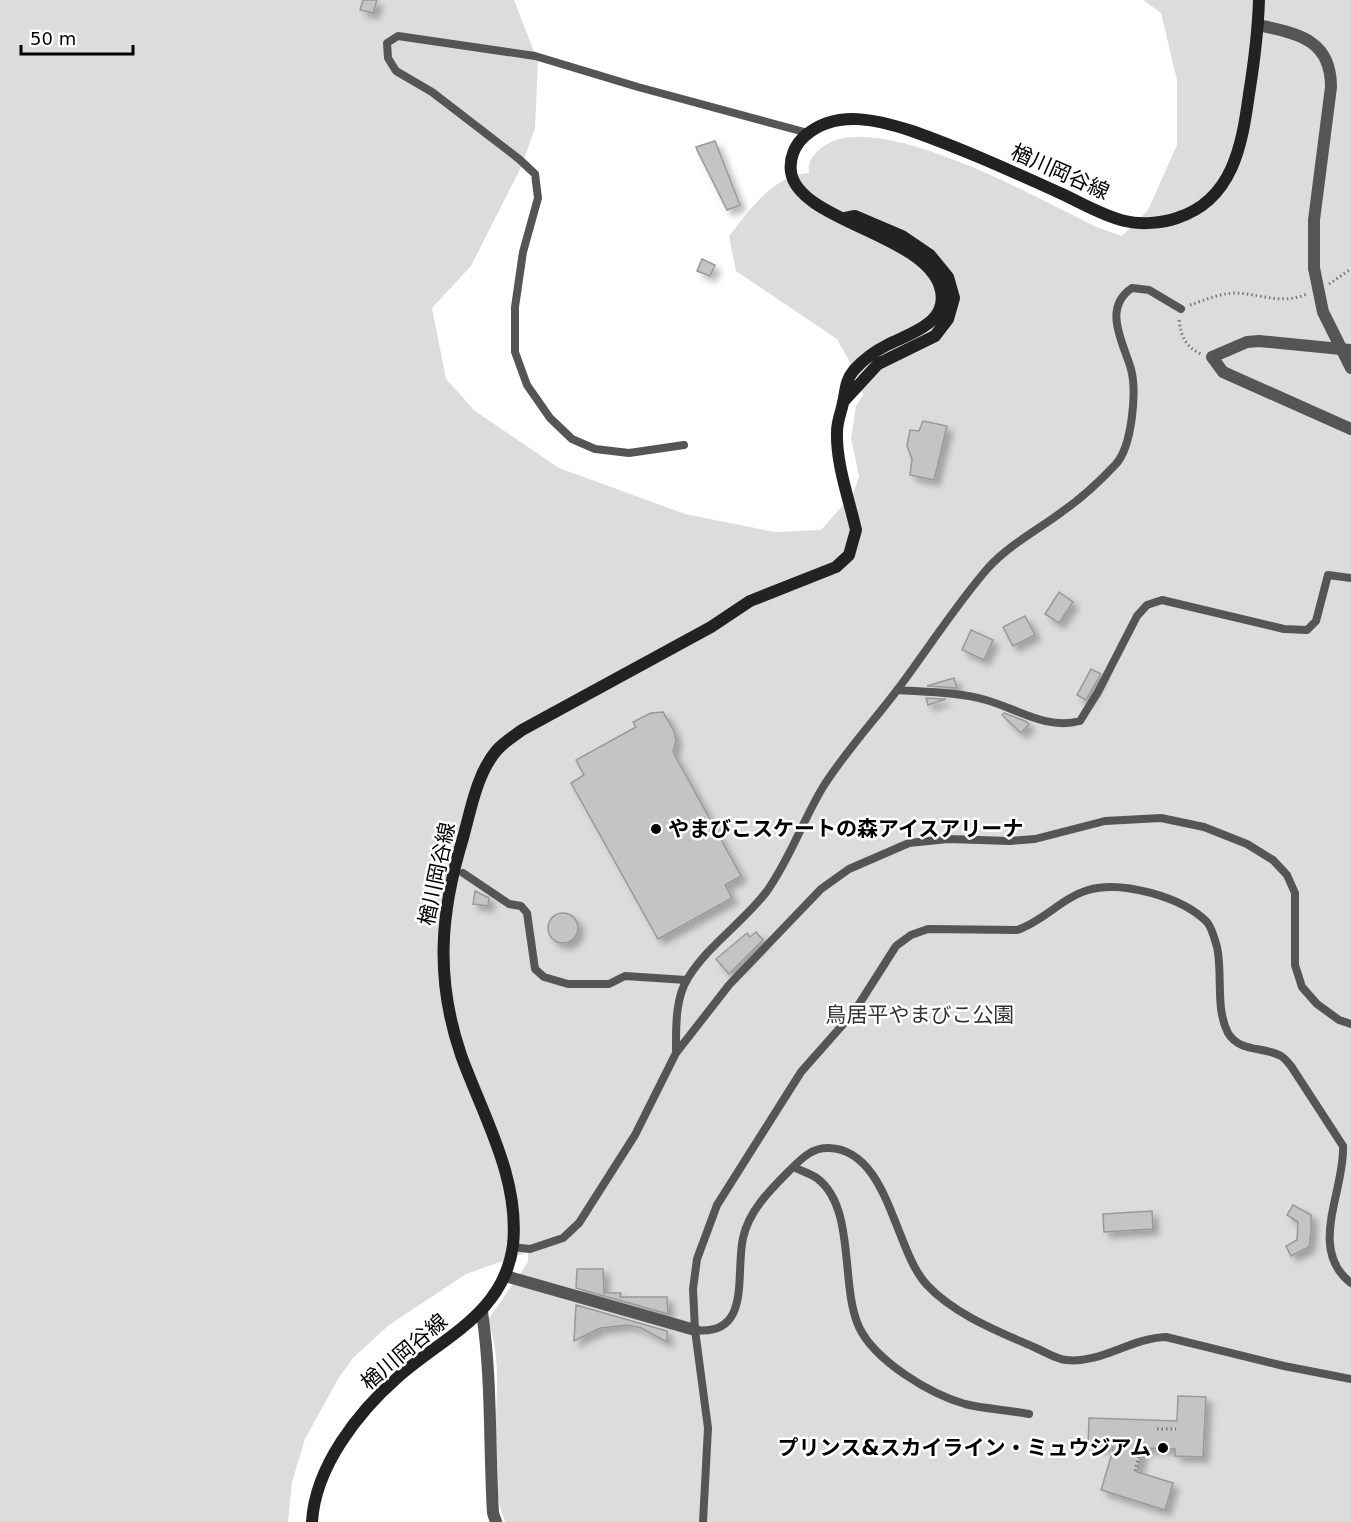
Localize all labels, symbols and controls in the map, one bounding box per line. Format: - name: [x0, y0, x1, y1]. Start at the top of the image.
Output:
- scale bar: [21, 18, 134, 56]
- text: 50 m: [30, 28, 76, 49]
- street label: 楢川岡谷線: [1007, 140, 1113, 204]
- place label: やまびこスケートの森アイスアリーナ: [668, 817, 1023, 841]
- street label: 楢川岡谷線: [414, 820, 460, 928]
- marker: やまびこスケートの森アイスアリーナ: [649, 822, 663, 836]
- park label: 鳥居平やまびこ公園: [826, 1003, 1015, 1027]
- street label: 楢川岡谷線: [356, 1309, 452, 1395]
- place label: プリンス&スカイライン・ミュウジアム: [778, 1436, 1151, 1460]
- marker: プリンス&スカイライン・ミュウジアム: [1156, 1441, 1170, 1455]

